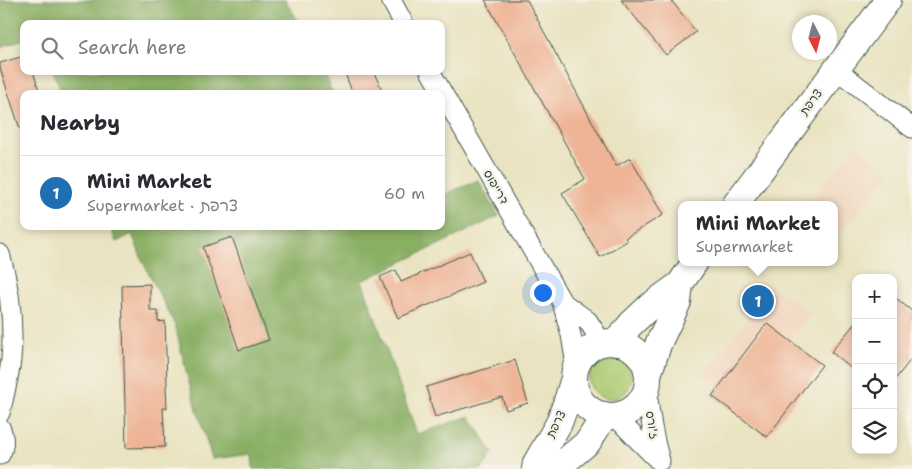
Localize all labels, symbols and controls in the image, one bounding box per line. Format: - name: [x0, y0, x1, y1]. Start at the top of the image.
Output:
- north arrow: [792, 15, 837, 60]
- search box: [20, 20, 445, 75]
- icon: search: [38, 34, 66, 62]
- text: Search here: [78, 35, 187, 60]
- street label: צרפת: [796, 86, 826, 119]
- text: Nearby: [40, 109, 120, 137]
- street label: דרייפוס: [480, 167, 512, 207]
- text: Mini Market: [87, 169, 212, 194]
- text: 1: [52, 183, 60, 204]
- text: 60 m: [384, 183, 425, 204]
- text: Supermarket · צרפת: [87, 195, 238, 216]
- popup: [678, 201, 838, 266]
- text: Mini Market: [696, 211, 820, 236]
- text: Supermarket: [696, 236, 793, 257]
- map controls: [852, 274, 897, 454]
- button: +: [852, 274, 897, 319]
- your location: [530, 280, 556, 306]
- pin: 1: [742, 282, 774, 320]
- button: −: [852, 319, 897, 364]
- button: locate: [852, 364, 897, 409]
- street label: צרפת: [542, 408, 569, 441]
- button: layers: [852, 409, 897, 454]
- street label: ז'ורס: [642, 410, 662, 440]

